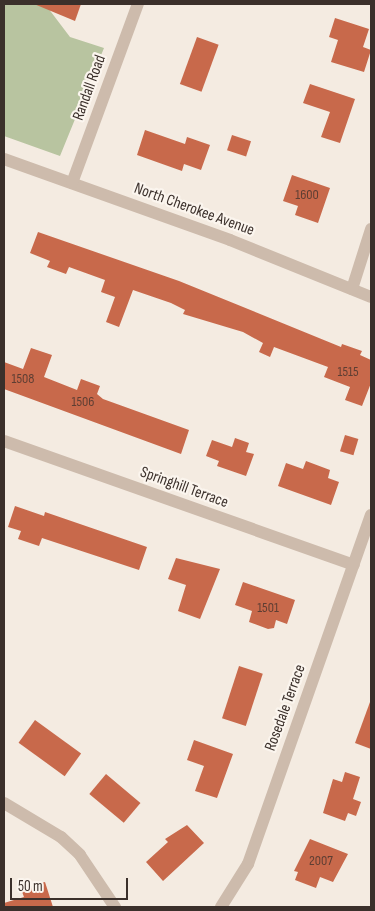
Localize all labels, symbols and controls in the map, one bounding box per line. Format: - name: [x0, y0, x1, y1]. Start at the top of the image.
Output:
- street label: Randall Road: [69, 53, 111, 123]
- street label: North Cherokee Avenue: [131, 179, 257, 241]
- house number: 1600: [295, 187, 319, 203]
- house number: 1515: [337, 364, 359, 380]
- house number: 1508: [12, 371, 34, 387]
- house number: 1506: [72, 394, 94, 410]
- street label: Springhill Terrace: [137, 463, 231, 513]
- house number: 1501: [257, 600, 279, 616]
- street label: Rosedale Terrace: [261, 662, 311, 754]
- house number: 2007: [309, 853, 333, 869]
- scale bar: [12, 868, 130, 900]
- text: 50 m: [18, 877, 43, 896]

